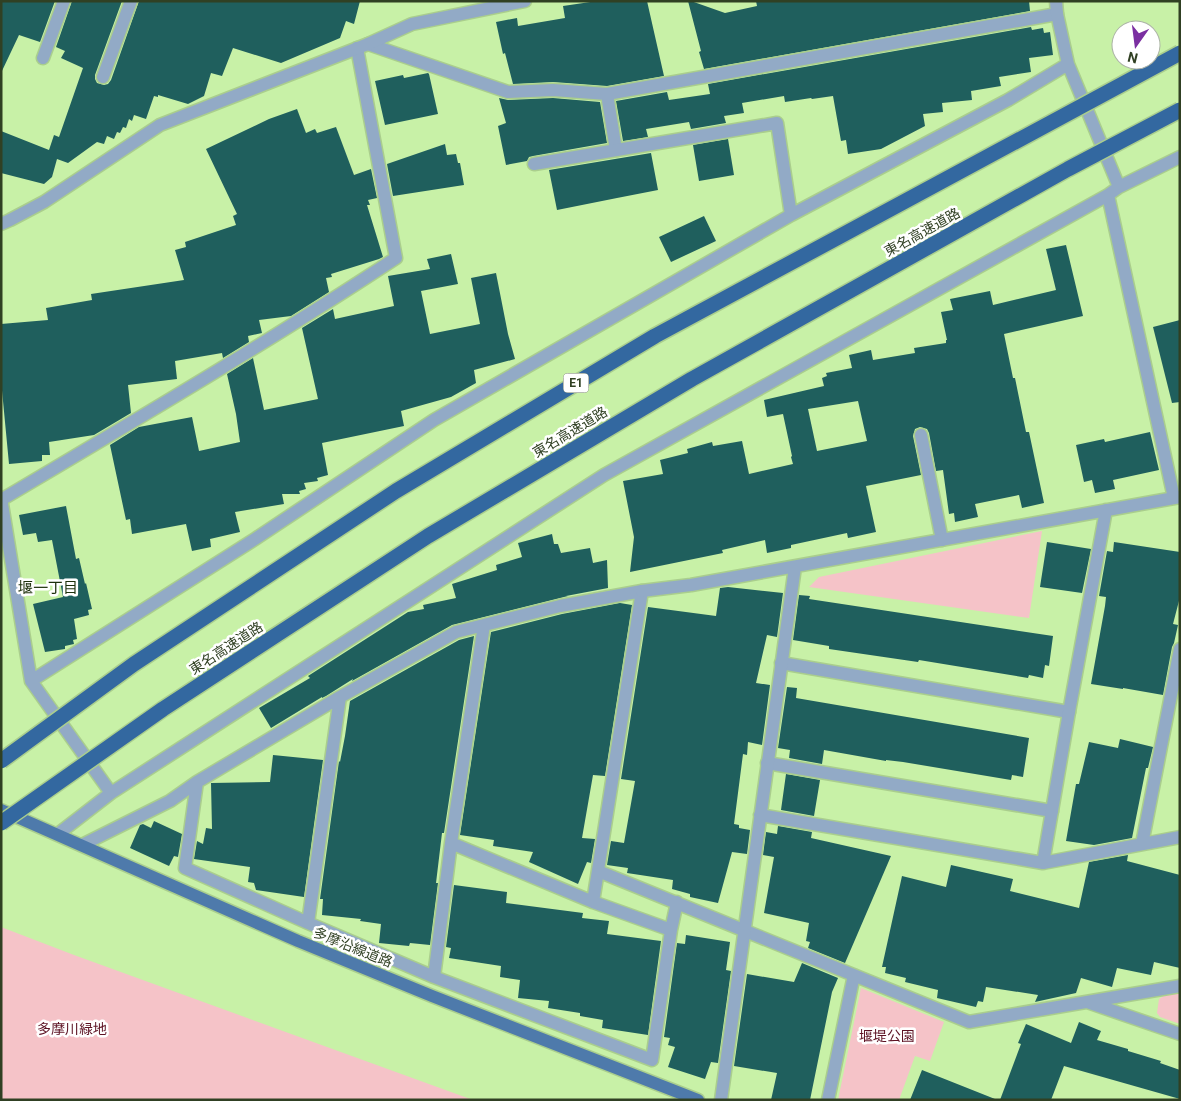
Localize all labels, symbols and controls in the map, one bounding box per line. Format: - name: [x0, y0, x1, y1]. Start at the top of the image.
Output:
- north arrow: [1111, 20, 1161, 70]
- text: N: [1126, 49, 1140, 67]
- street label: 東名高速道路: [881, 205, 963, 259]
- road number: E1: [564, 373, 588, 392]
- street label: 東名高速道路: [530, 404, 610, 460]
- district label: 堰一丁目: [18, 579, 78, 597]
- street label: 東名高速道路: [186, 618, 266, 678]
- street label: 多摩沿線道路: [311, 924, 395, 970]
- park label: 多摩川緑地: [37, 1021, 107, 1037]
- park label: 堰堤公園: [859, 1028, 915, 1044]

